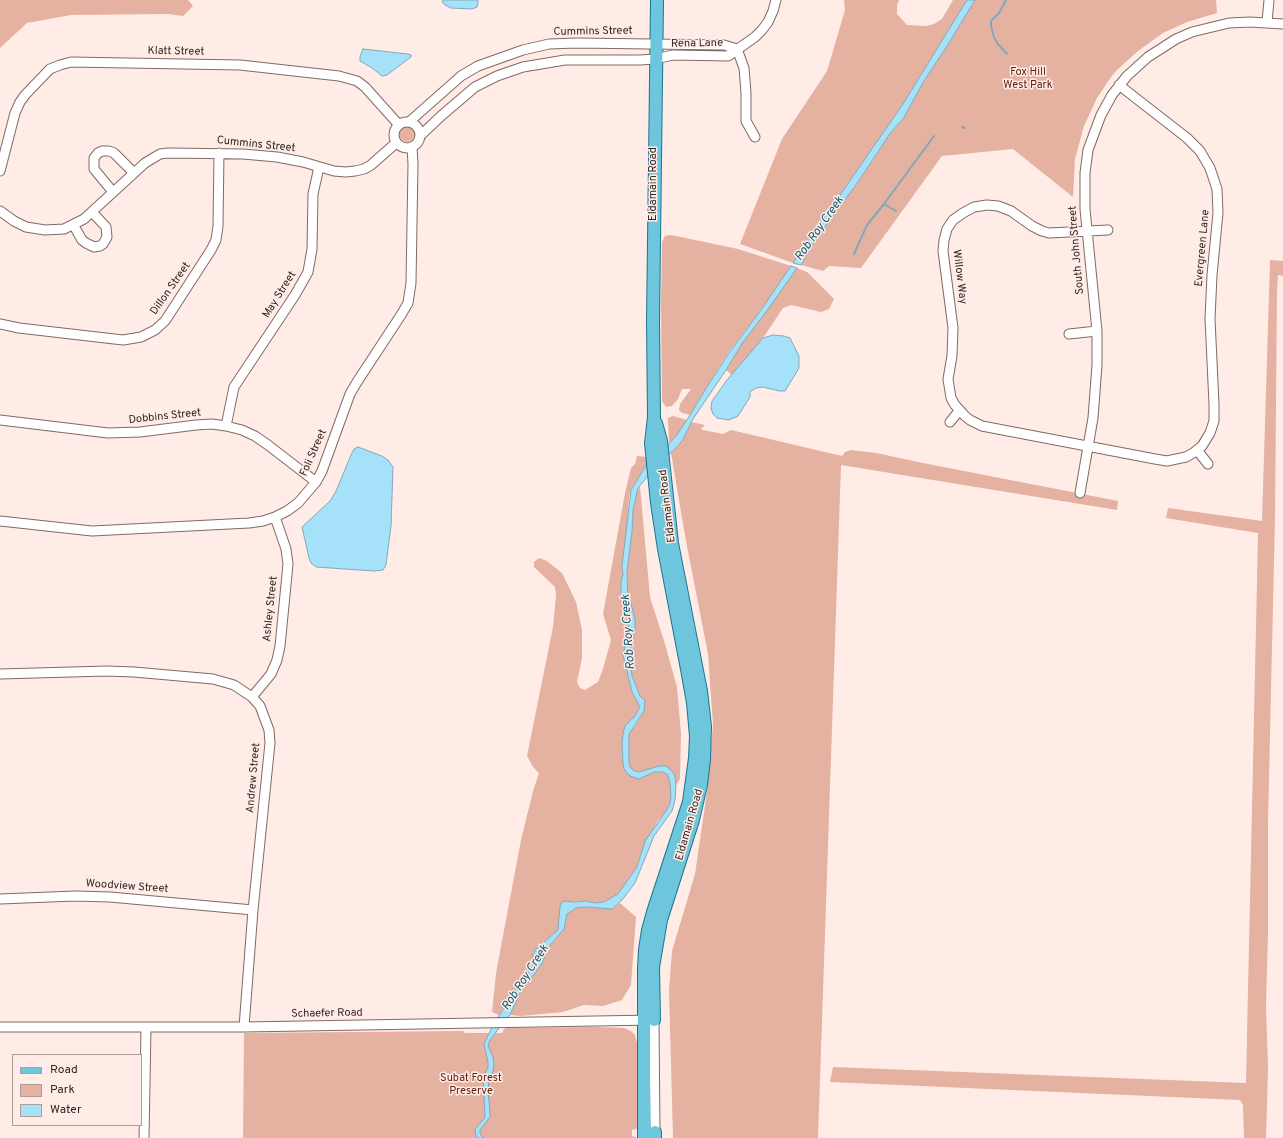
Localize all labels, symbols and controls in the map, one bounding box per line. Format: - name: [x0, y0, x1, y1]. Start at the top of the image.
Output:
- street label: Cummins Street: [553, 25, 633, 39]
- street label: Rena Lane: [671, 37, 723, 51]
- street label: Klatt Street: [147, 45, 205, 59]
- park label: Fox Hill West Park: [1003, 66, 1053, 92]
- street label: Cummins Street: [216, 134, 296, 156]
- street label: Eldamain Road: [647, 147, 661, 221]
- water label: Rob Roy Creek: [792, 194, 848, 264]
- street label: South John Street: [1067, 205, 1087, 295]
- street label: Evergreen Lane: [1193, 209, 1213, 287]
- street label: Willow Way: [949, 249, 969, 305]
- street label: Dillon Street: [148, 260, 194, 318]
- street label: May Street: [260, 269, 300, 321]
- street label: Dobbins Street: [128, 407, 202, 427]
- street label: Foli Street: [298, 427, 330, 479]
- street label: Eldamain Road: [657, 469, 679, 543]
- street label: Ashley Street: [261, 575, 281, 643]
- water label: Rob Roy Creek: [619, 594, 639, 670]
- street label: Andrew Street: [244, 742, 264, 814]
- street label: Eldamain Road: [673, 788, 707, 862]
- street label: Woodview Street: [85, 878, 169, 896]
- water label: Rob Roy Creek: [499, 942, 553, 1014]
- street label: Schaefer Road: [291, 1007, 363, 1021]
- legend: [12, 1054, 142, 1126]
- text: Road: [50, 1062, 78, 1078]
- park label: Subat Forest Preserve: [440, 1072, 502, 1098]
- text: Park: [50, 1082, 75, 1098]
- text: Water: [50, 1102, 82, 1118]

